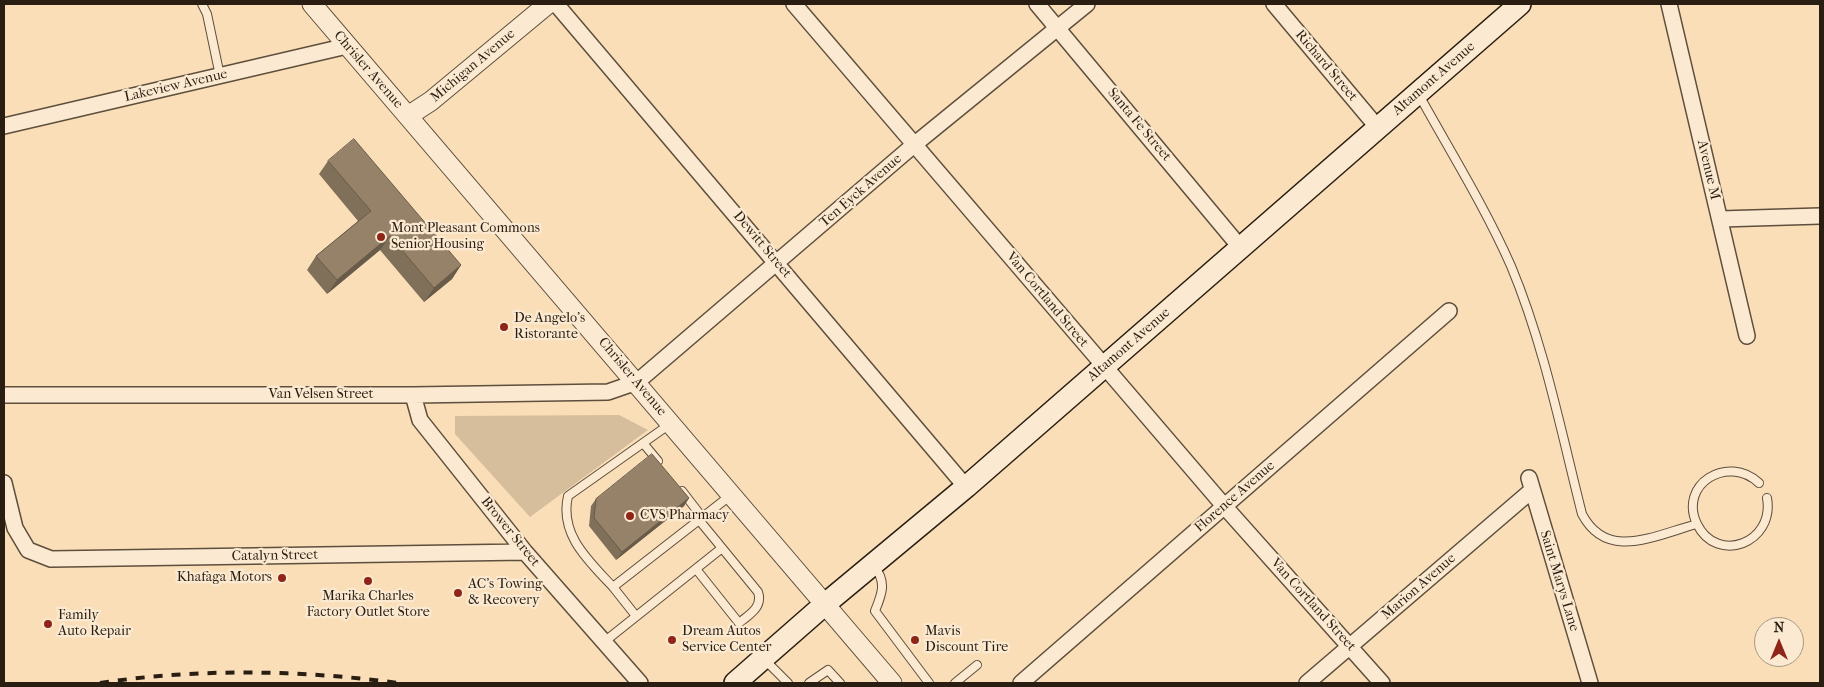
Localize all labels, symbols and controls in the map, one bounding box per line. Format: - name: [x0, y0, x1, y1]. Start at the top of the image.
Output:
- street label: Michigan Avenue: [427, 26, 519, 106]
- street label: Richard Street: [1291, 27, 1361, 105]
- street label: Chrisler Avenue: [330, 28, 406, 112]
- street label: Altamont Avenue: [1389, 39, 1479, 119]
- street label: Lakeview Avenue: [123, 66, 229, 106]
- street label: Santa Fe Street: [1103, 85, 1175, 165]
- street label: Avenue M: [1693, 138, 1723, 202]
- street label: Ten Eyck Avenue: [816, 151, 906, 231]
- street label: Dewitt Street: [729, 208, 795, 282]
- place label: Mont Pleasant Commons Senior Housing: [391, 221, 540, 253]
- marker: Mont Pleasant Commons Senior Housing: [375, 231, 387, 243]
- street label: Van Cortland Street: [1002, 249, 1092, 351]
- street label: Altamont Avenue: [1084, 305, 1174, 385]
- place label: De Angelo's Ristorante: [514, 311, 585, 344]
- marker: De Angelo's Ristorante: [498, 321, 510, 333]
- street label: Chrisler Avenue: [594, 334, 670, 420]
- street label: Van Velsen Street: [268, 387, 374, 403]
- street label: Florence Avenue: [1192, 458, 1278, 536]
- street label: Brower Street: [477, 494, 543, 570]
- place label: CVS Pharmacy: [640, 508, 729, 524]
- marker: CVS Pharmacy: [624, 510, 636, 522]
- street label: Saint Marys Lane: [1536, 529, 1582, 633]
- street label: Catalyn Street: [232, 547, 318, 565]
- street label: Marion Avenue: [1379, 550, 1459, 624]
- street label: Van Cortland Street: [1267, 555, 1359, 655]
- place label: Khafaga Motors: [177, 570, 272, 586]
- marker: Khafaga Motors: [276, 572, 288, 584]
- marker: Marika Charles Factory Outlet Store: [362, 575, 374, 587]
- place label: AC's Towing & Recovery: [468, 577, 542, 610]
- marker: AC's Towing & Recovery: [452, 587, 464, 599]
- place label: Marika Charles Factory Outlet Store: [306, 589, 430, 622]
- place label: Family Auto Repair: [58, 608, 131, 640]
- north arrow: [1754, 617, 1804, 667]
- marker: Family Auto Repair: [42, 618, 54, 630]
- text: N: [1774, 619, 1784, 636]
- place label: Dream Autos Service Center: [682, 624, 772, 656]
- place label: Mavis Discount Tire: [925, 624, 1008, 656]
- marker: Dream Autos Service Center: [666, 634, 678, 646]
- marker: Mavis Discount Tire: [909, 634, 921, 646]

